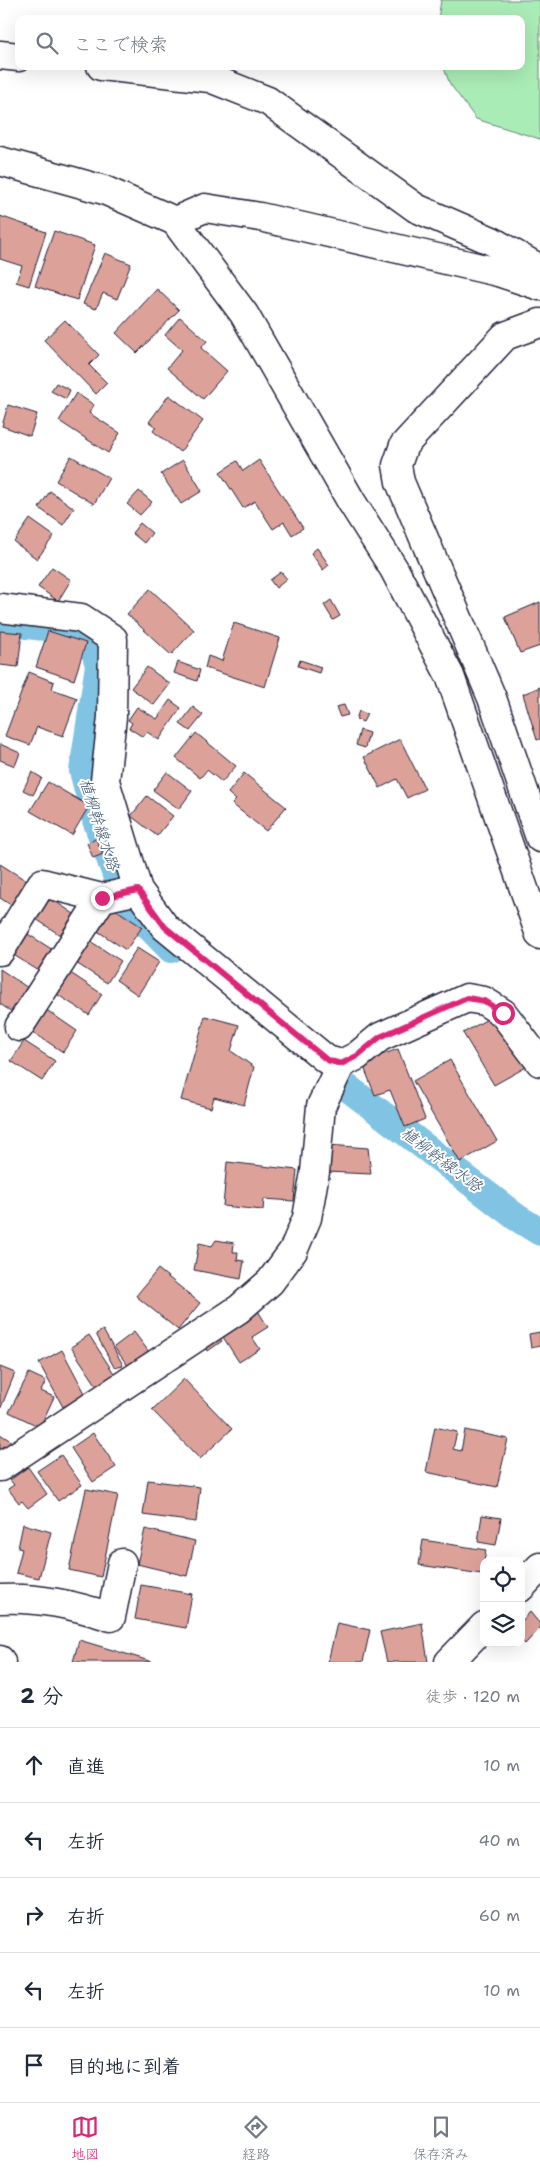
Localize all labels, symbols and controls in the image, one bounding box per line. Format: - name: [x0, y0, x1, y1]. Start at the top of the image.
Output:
- search box: [15, 15, 525, 70]
- icon: search: [33, 29, 61, 57]
- text: ここで検索: [73, 32, 168, 57]
- water label: 植柳幹線水路: [75, 775, 125, 874]
- route end: [91, 887, 114, 910]
- route start: [492, 1002, 515, 1025]
- water label: 植柳幹線水路: [397, 1122, 487, 1197]
- map controls: [480, 1557, 525, 1647]
- button: locate: [480, 1557, 525, 1602]
- button: layers: [480, 1602, 525, 1647]
- text: 2 分: [20, 1682, 63, 1710]
- text: 徒歩 · 120 m: [426, 1686, 520, 1707]
- icon: ahead: [20, 1751, 48, 1779]
- text: 直進: [67, 1754, 105, 1779]
- text: 10 m: [483, 1755, 520, 1776]
- icon: left: [20, 1826, 48, 1854]
- text: 左折: [67, 1829, 105, 1854]
- text: 40 m: [478, 1830, 520, 1851]
- icon: right: [20, 1901, 48, 1929]
- text: 右折: [67, 1904, 105, 1929]
- text: 60 m: [479, 1905, 520, 1926]
- icon: left: [20, 1976, 48, 2004]
- text: 左折: [67, 1979, 105, 2004]
- text: 10 m: [483, 1980, 520, 2001]
- icon: arrive: [20, 2051, 48, 2079]
- text: 目的地に到着: [67, 2054, 181, 2079]
- tab: 地図: [71, 2113, 99, 2163]
- tab: 経路: [242, 2113, 270, 2163]
- tab: 保存済み: [413, 2113, 469, 2163]

